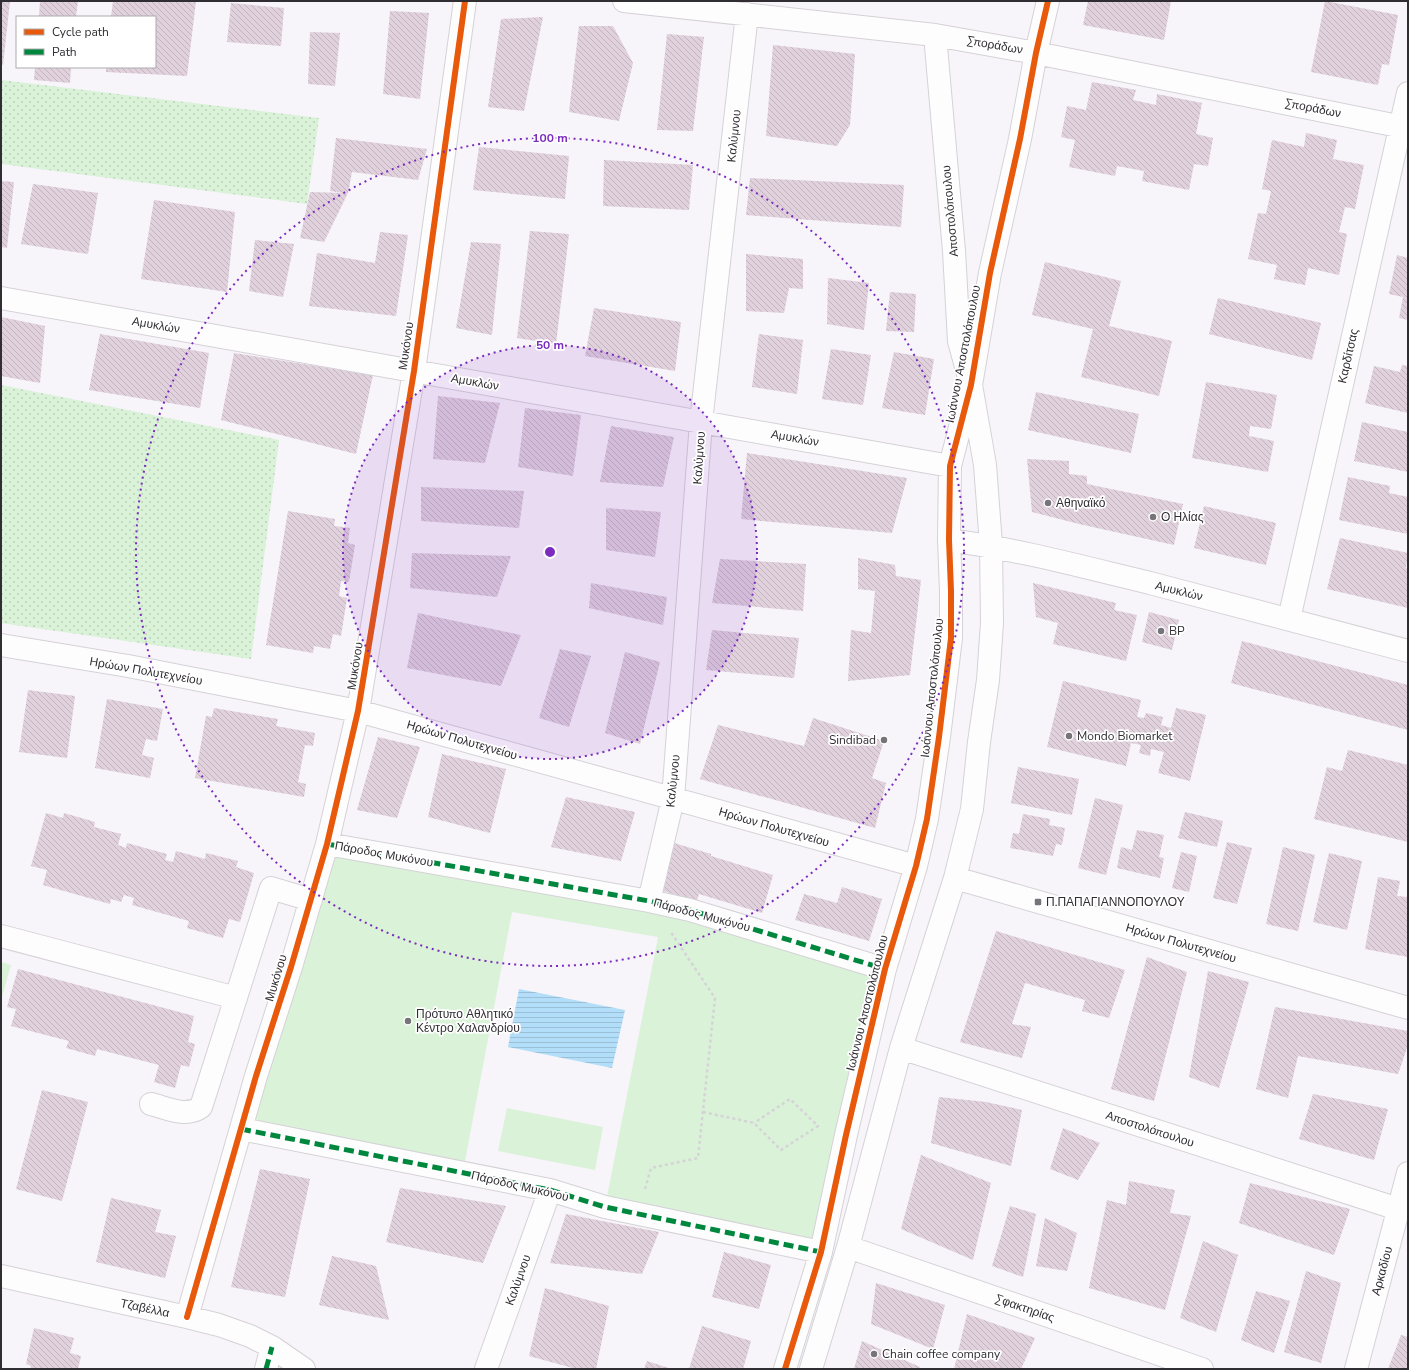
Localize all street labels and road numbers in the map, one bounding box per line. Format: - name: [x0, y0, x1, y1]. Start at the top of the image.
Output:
- street label: Σποράδων: [966, 32, 1024, 58]
- street label: Σποράδων: [1284, 95, 1342, 121]
- street label: Καλύμνου: [723, 109, 745, 163]
- street label: Αποστολόπουλου: [938, 164, 962, 258]
- street label: Ιωάννου Αποστολόπουλου: [942, 284, 984, 424]
- street label: Αμυκλών: [131, 313, 181, 337]
- street label: Μυκόνου: [395, 321, 417, 371]
- street label: Καρδίτσας: [1334, 327, 1362, 385]
- street label: Αμυκλών: [450, 370, 500, 394]
- street label: Αμυκλών: [770, 426, 820, 450]
- street label: Καλύμνου: [689, 431, 709, 485]
- street label: Αμυκλών: [1154, 577, 1204, 605]
- street label: Ιωάννου Αποστολόπουλου: [917, 618, 947, 758]
- street label: Μυκόνου: [343, 641, 367, 691]
- street label: Ηρώων Πολυτεχνείου: [88, 653, 204, 689]
- street label: Ηρώων Πολυτεχνείου: [405, 717, 519, 763]
- street label: Καλύμνου: [662, 754, 684, 808]
- street label: Ηρώων Πολυτεχνείου: [717, 804, 831, 850]
- street label: Πάροδος Μυκόνου: [334, 837, 434, 871]
- street label: Πάροδος Μυκόνου: [652, 894, 752, 936]
- street label: Ηρώων Πολυτεχνείου: [1124, 920, 1238, 966]
- street label: Ιωάννου Αποστολόπουλου: [842, 933, 892, 1073]
- street label: Μυκόνου: [261, 953, 291, 1003]
- street label: Αποστολόπουλου: [1104, 1107, 1196, 1151]
- street label: Πάροδος Μυκόνου: [470, 1167, 570, 1205]
- street label: Αρκαδίου: [1368, 1245, 1396, 1297]
- street label: Καλύμνου: [501, 1252, 535, 1308]
- street label: Σφακτηρίας: [993, 1290, 1057, 1326]
- street label: Τζαβέλλα: [119, 1295, 171, 1321]

